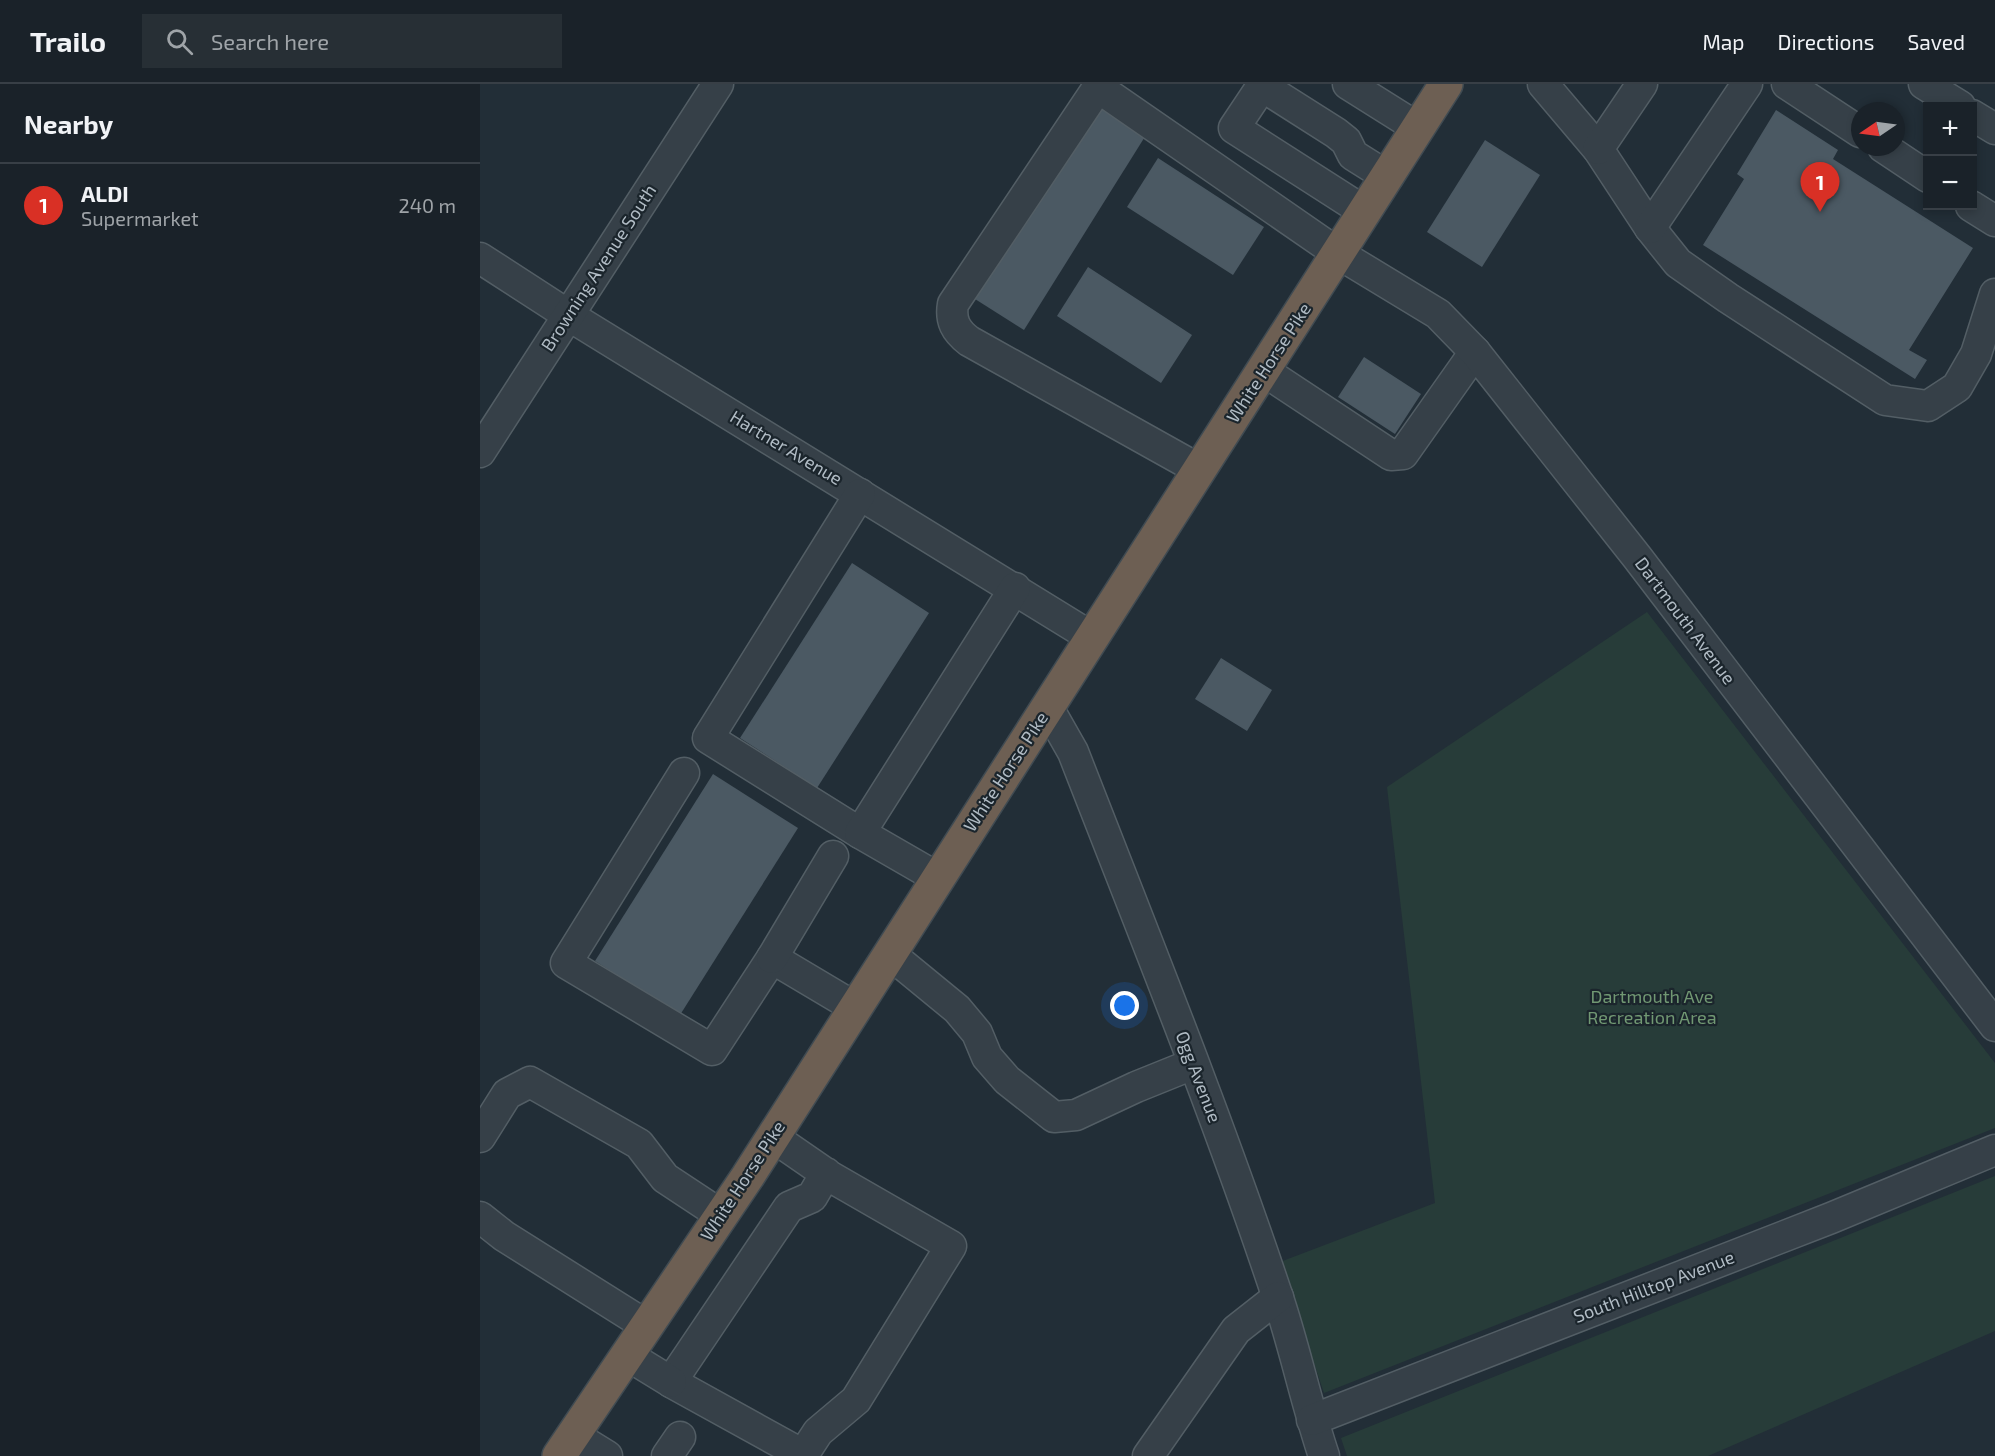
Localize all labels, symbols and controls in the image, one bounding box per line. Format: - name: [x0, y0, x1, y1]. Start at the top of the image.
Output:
- search box: [142, 14, 562, 68]
- text: Trailo: [30, 24, 106, 58]
- icon: search: [163, 25, 196, 58]
- text: Search here: [211, 28, 329, 54]
- text: Map: [1702, 29, 1745, 54]
- text: Directions: [1778, 29, 1874, 54]
- text: Saved: [1907, 29, 1965, 54]
- north arrow: [1851, 102, 1905, 156]
- map controls: [1923, 102, 1977, 210]
- button: +: [1923, 102, 1977, 156]
- text: Nearby: [24, 108, 113, 139]
- button: −: [1923, 156, 1977, 210]
- pin: 1: [1800, 162, 1840, 212]
- text: ALDI: [81, 180, 129, 206]
- street label: Browning Avenue South: [536, 180, 660, 355]
- text: 1: [39, 193, 48, 217]
- text: 240 m: [398, 193, 456, 217]
- text: Supermarket: [81, 206, 199, 230]
- street label: White Horse Pike: [1221, 298, 1315, 427]
- street label: Hartner Avenue: [726, 405, 847, 489]
- street label: Dartmouth Avenue: [1631, 553, 1741, 688]
- street label: White Horse Pike: [958, 707, 1052, 836]
- park label: Dartmouth Ave Recreation Area: [1587, 985, 1717, 1028]
- your location: [1110, 991, 1139, 1020]
- street label: Ogg Avenue: [1171, 1028, 1226, 1125]
- street label: White Horse Pike: [695, 1116, 789, 1245]
- street label: South Hilltop Avenue: [1570, 1245, 1737, 1327]

